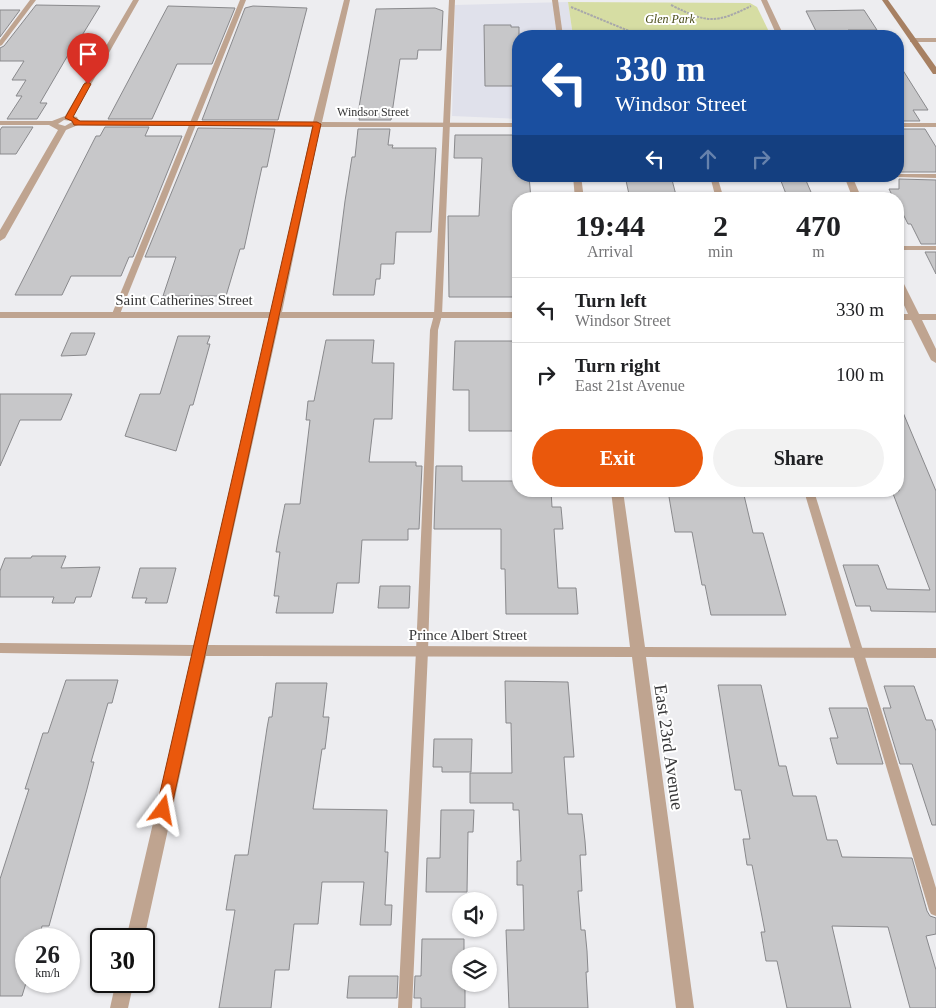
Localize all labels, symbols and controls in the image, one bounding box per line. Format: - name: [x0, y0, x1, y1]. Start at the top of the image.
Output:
- park label: Glen Park: [645, 12, 695, 26]
- pin: [67, 33, 109, 84]
- icon: arrive: [74, 40, 102, 68]
- icon: left: [532, 50, 597, 115]
- text: 330 m: [615, 50, 705, 89]
- text: Windsor Street: [615, 91, 747, 116]
- street label: Windsor Street: [337, 105, 410, 119]
- icon: left: [641, 145, 669, 173]
- icon: ahead: [694, 145, 722, 173]
- icon: right: [747, 145, 775, 173]
- text: 19:44: [575, 209, 645, 242]
- text: 2: [713, 209, 728, 242]
- text: 470: [796, 209, 841, 242]
- text: Arrival: [587, 243, 633, 260]
- text: min: [708, 243, 733, 260]
- text: m: [812, 243, 825, 260]
- text: Turn left: [575, 290, 647, 311]
- street label: Saint Catherines Street: [115, 292, 254, 308]
- icon: left: [532, 296, 560, 324]
- text: 330 m: [836, 299, 884, 320]
- text: Windsor Street: [575, 312, 671, 329]
- text: Turn right: [575, 355, 660, 376]
- icon: right: [532, 361, 560, 389]
- text: 100 m: [836, 364, 884, 385]
- text: East 21st Avenue: [575, 377, 685, 394]
- button: Exit: [532, 429, 703, 487]
- button: Share: [713, 429, 884, 487]
- street label: Prince Albert Street: [409, 627, 528, 643]
- street label: East 23rd Avenue: [650, 683, 688, 811]
- position arrow: [136, 783, 188, 835]
- map controls: [452, 892, 497, 992]
- button: sound: [452, 892, 497, 937]
- speed limit sign: 30: [90, 928, 155, 993]
- text: 26: [35, 941, 60, 968]
- button: layers: [452, 947, 497, 992]
- text: km/h: [35, 966, 60, 980]

